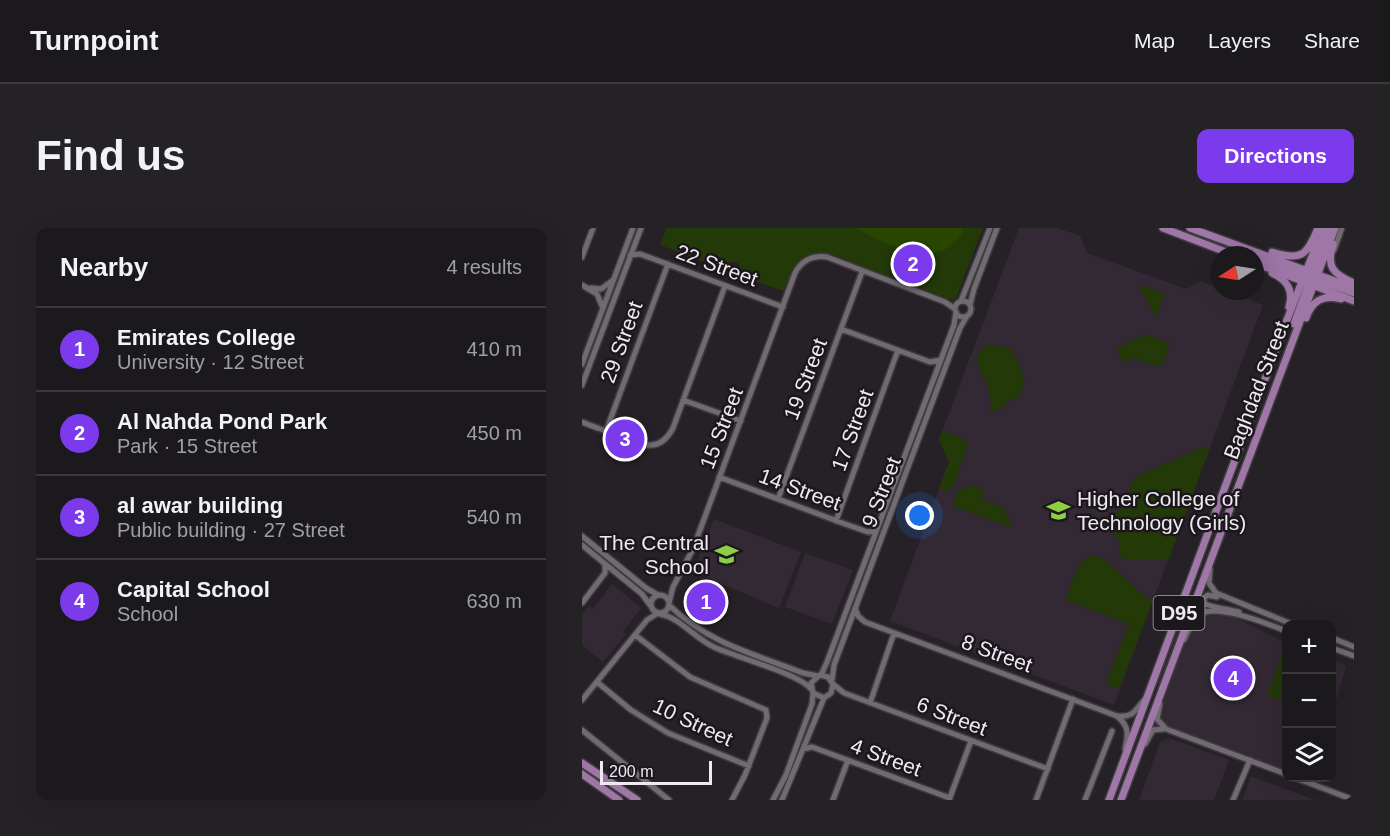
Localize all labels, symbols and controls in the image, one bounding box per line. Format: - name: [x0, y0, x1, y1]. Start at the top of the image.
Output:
- text: Turnpoint: [30, 25, 159, 56]
- text: Map: [1134, 29, 1175, 52]
- text: Layers: [1208, 29, 1271, 52]
- text: Share: [1304, 29, 1360, 52]
- button: Directions: [1197, 129, 1354, 183]
- text: Find us: [36, 132, 185, 179]
- street label: 22 Street: [673, 240, 761, 290]
- pin: 2: [894, 242, 932, 286]
- north arrow: [1210, 246, 1264, 300]
- text: Nearby: [60, 252, 148, 282]
- text: 4 results: [446, 256, 522, 278]
- street label: 29 Street: [596, 298, 646, 386]
- street label: Baghdad Street: [1219, 318, 1293, 462]
- text: Emirates College: [117, 325, 296, 350]
- street label: 19 Street: [779, 335, 831, 423]
- text: 1: [74, 338, 85, 360]
- text: 410 m: [466, 338, 522, 360]
- text: University · 12 Street: [117, 351, 304, 373]
- street label: 15 Street: [695, 384, 747, 472]
- street label: 17 Street: [827, 386, 877, 474]
- text: Al Nahda Pond Park: [117, 409, 327, 434]
- pin: 3: [606, 416, 645, 462]
- text: 2: [74, 422, 85, 444]
- text: 450 m: [466, 422, 522, 444]
- text: Park · 15 Street: [117, 435, 257, 457]
- street label: 9 Street: [857, 453, 905, 530]
- street label: 14 Street: [756, 464, 844, 514]
- place label: Higher College of Technology (Girls): [1077, 487, 1246, 534]
- text: al awar building: [117, 493, 283, 518]
- school or university icon: Higher College of Technology (Girls): [1046, 497, 1072, 523]
- your location: [905, 501, 934, 530]
- text: 3: [74, 506, 85, 528]
- text: 540 m: [466, 506, 522, 528]
- text: Public building · 27 Street: [117, 519, 345, 541]
- place label: The Central School: [599, 531, 709, 578]
- school or university icon: The Central School: [714, 541, 740, 567]
- text: Capital School: [117, 577, 270, 602]
- pin: 1: [686, 580, 726, 625]
- text: 4: [74, 590, 85, 612]
- text: 630 m: [466, 590, 522, 612]
- road number: D95: [1154, 596, 1204, 630]
- text: School: [117, 603, 178, 625]
- map controls: [1282, 620, 1336, 782]
- button: +: [1282, 620, 1336, 674]
- street label: 8 Street: [959, 630, 1036, 676]
- pin: 4: [1214, 656, 1252, 700]
- button: −: [1282, 674, 1336, 728]
- street label: 6 Street: [914, 692, 991, 740]
- street label: 10 Street: [650, 694, 737, 750]
- button: layers: [1282, 728, 1336, 782]
- street label: 4 Street: [848, 734, 925, 780]
- scale bar: [600, 758, 712, 786]
- text: 200 m: [609, 763, 653, 780]

